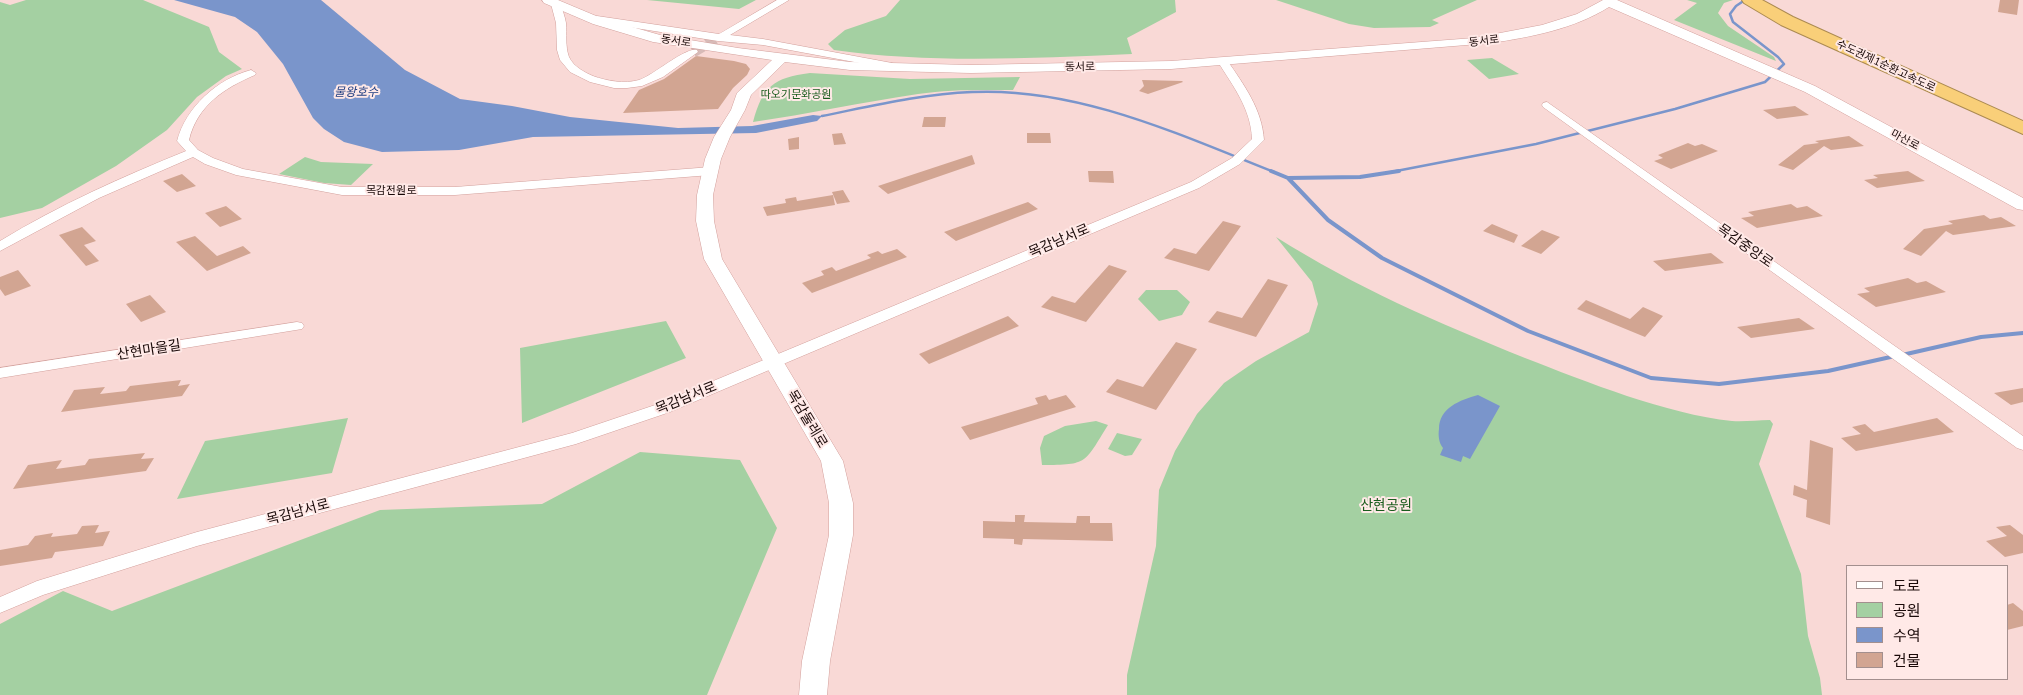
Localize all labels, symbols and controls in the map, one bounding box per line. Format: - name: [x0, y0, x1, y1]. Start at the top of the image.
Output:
- street label: 동서로: [660, 32, 692, 50]
- street label: 동서로: [1468, 33, 1500, 49]
- street label: 수도권제1순환고속도로: [1834, 37, 1938, 95]
- street label: 동서로: [1065, 60, 1095, 74]
- water label: 물왕호수: [334, 85, 378, 99]
- park label: 따오기문화공원: [761, 88, 831, 102]
- street label: 마산로: [1888, 127, 1922, 153]
- street label: 목감전원로: [366, 184, 416, 198]
- street label: 목감남서로: [1026, 221, 1092, 261]
- street label: 목감중앙로: [1714, 221, 1776, 271]
- street label: 산현마을길: [116, 337, 182, 363]
- street label: 목감남서로: [653, 378, 719, 418]
- street label: 목감둘레로: [783, 387, 831, 451]
- street label: 목감남서로: [265, 496, 331, 528]
- park label: 산현공원: [1360, 498, 1412, 514]
- legend: [1846, 565, 2008, 680]
- text: 도로: [1893, 576, 1921, 595]
- text: 공원: [1893, 601, 1921, 620]
- text: 수역: [1893, 626, 1921, 645]
- text: 건물: [1893, 651, 1921, 670]

